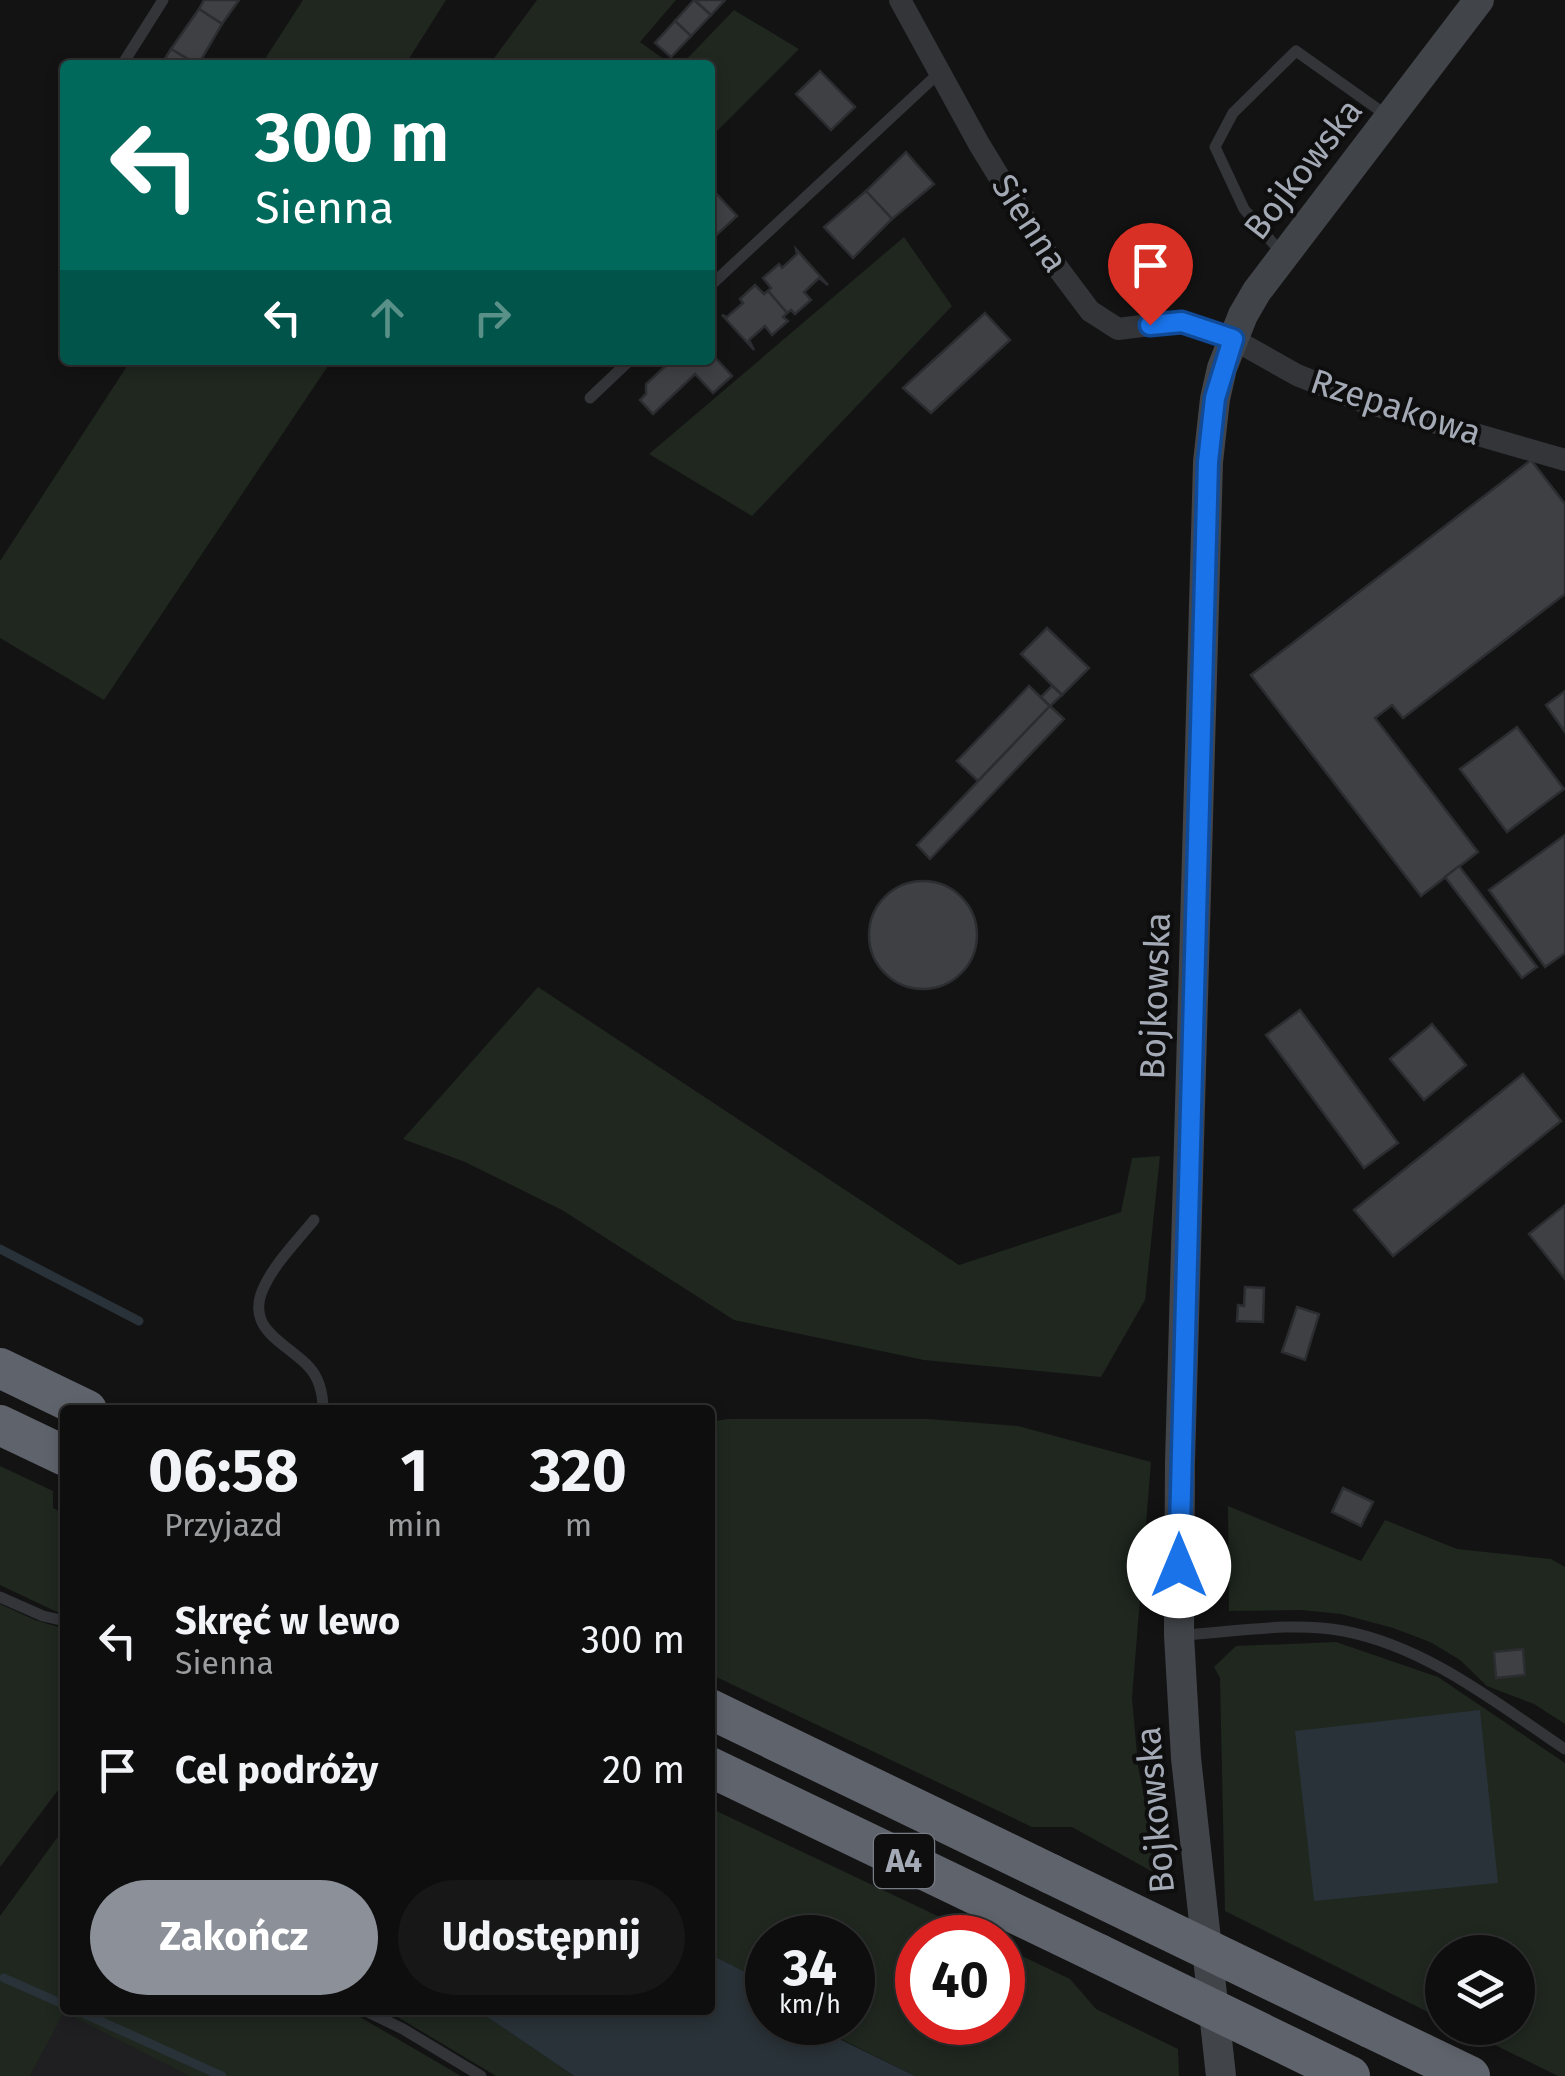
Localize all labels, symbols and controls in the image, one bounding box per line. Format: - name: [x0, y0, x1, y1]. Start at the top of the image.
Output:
- street label: Bojkowska: [1235, 90, 1371, 248]
- text: 300 m: [255, 96, 449, 180]
- icon: left: [90, 100, 220, 230]
- street label: Sienna: [983, 166, 1077, 280]
- text: Sienna: [255, 181, 394, 235]
- pin: [1108, 223, 1193, 326]
- icon: arrive: [1123, 238, 1178, 293]
- icon: left: [255, 290, 310, 345]
- icon: ahead: [360, 290, 415, 345]
- icon: right: [465, 290, 520, 345]
- street label: Rzepakowa: [1306, 360, 1486, 454]
- street label: Bojkowska: [1131, 912, 1179, 1080]
- text: 06:58: [148, 1435, 299, 1507]
- text: 1: [401, 1435, 428, 1507]
- text: 320: [530, 1435, 627, 1507]
- text: Przyjazd: [164, 1506, 283, 1544]
- text: min: [387, 1506, 442, 1544]
- text: m: [565, 1506, 592, 1544]
- position arrow: [1127, 1514, 1231, 1618]
- text: Skręć w lewo: [175, 1598, 400, 1644]
- icon: left: [90, 1613, 145, 1668]
- text: 300 m: [581, 1617, 685, 1663]
- text: Sienna: [175, 1644, 274, 1682]
- street label: Bojkowska: [1127, 1725, 1183, 1895]
- icon: arrive: [90, 1743, 145, 1798]
- text: Cel podróży: [175, 1747, 378, 1793]
- text: 20 m: [602, 1747, 685, 1793]
- road number: A4: [874, 1834, 934, 1888]
- button: Zakończ: [90, 1880, 378, 1995]
- button: Udostępnij: [398, 1880, 685, 1995]
- speed limit sign: 40: [895, 1915, 1025, 2045]
- map controls: [1425, 1935, 1535, 2045]
- button: layers: [1425, 1935, 1535, 2045]
- text: 34: [783, 1938, 837, 1998]
- text: km/h: [779, 1990, 841, 2020]

